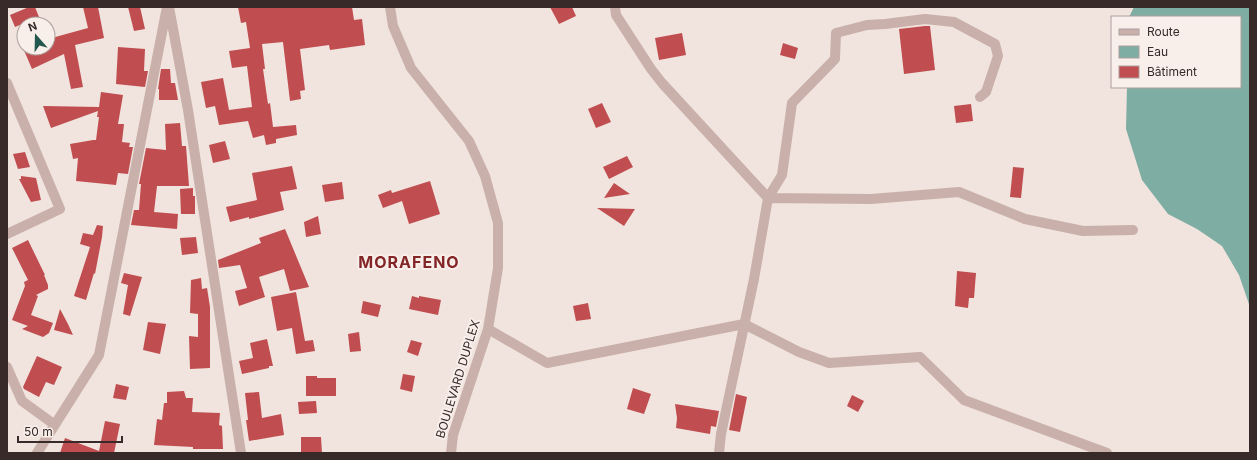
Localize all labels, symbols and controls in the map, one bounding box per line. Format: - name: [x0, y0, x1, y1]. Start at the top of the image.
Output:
- north arrow: [16, 16, 56, 56]
- legend: [1111, 16, 1241, 88]
- text: N: [26, 19, 39, 35]
- text: Route: [1147, 24, 1180, 39]
- text: Eau: [1147, 44, 1168, 59]
- text: Bâtiment: [1147, 64, 1197, 79]
- district label: MORAFENO: [358, 252, 460, 272]
- street label: BOULEVARD DUPLEX: [432, 318, 483, 440]
- scale bar: [18, 418, 122, 444]
- text: 50 m: [24, 424, 53, 439]

